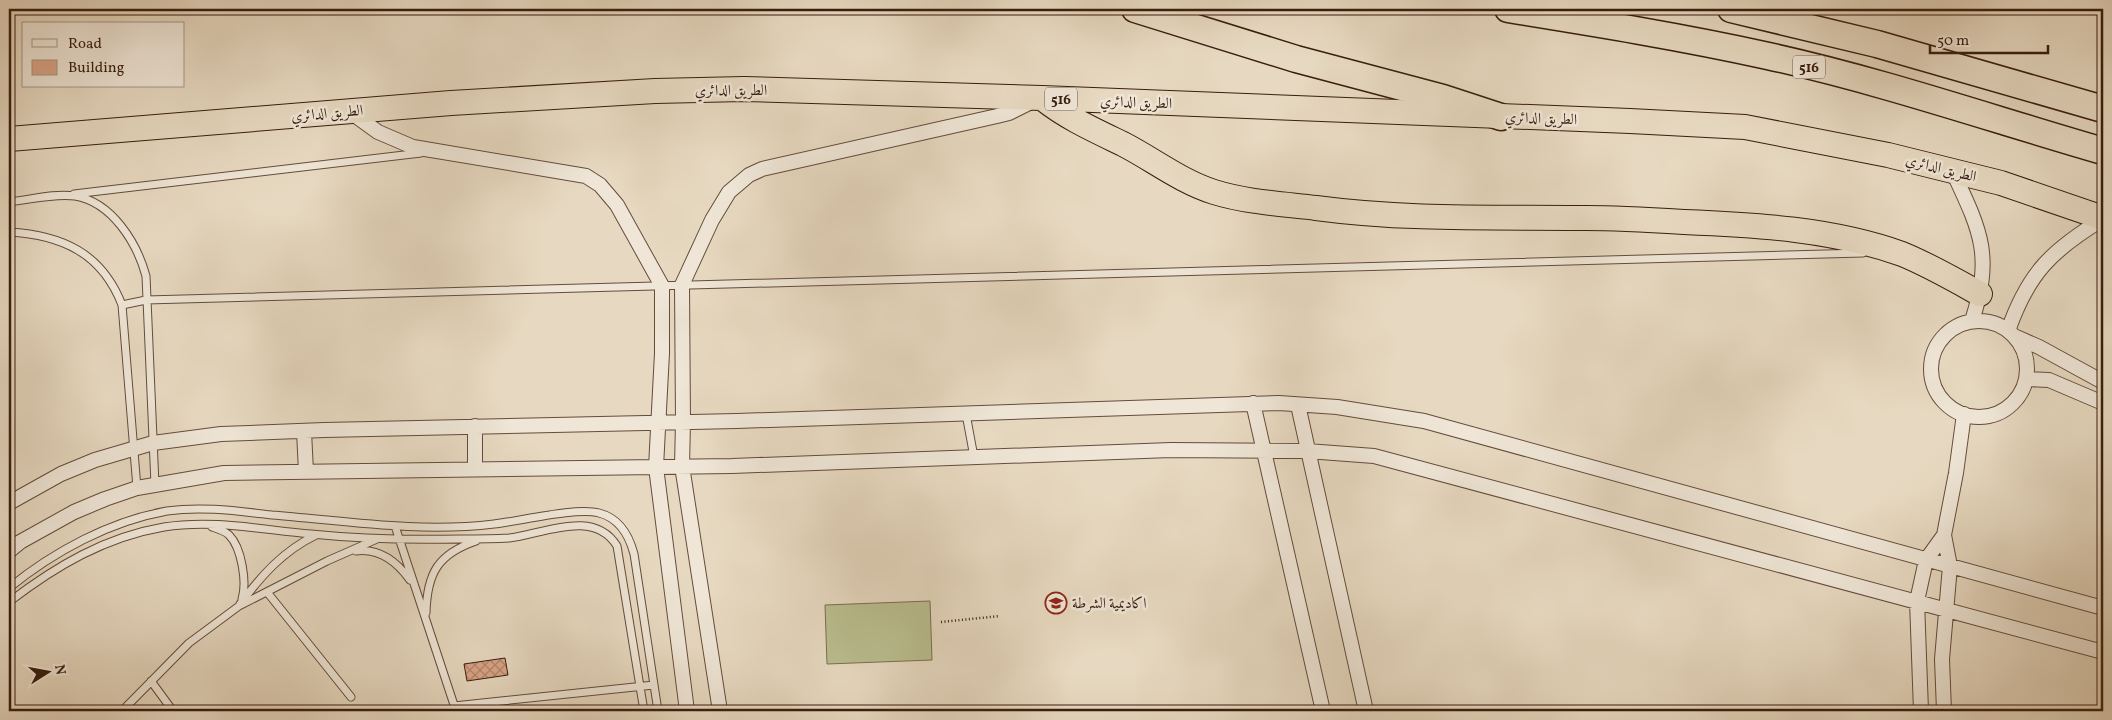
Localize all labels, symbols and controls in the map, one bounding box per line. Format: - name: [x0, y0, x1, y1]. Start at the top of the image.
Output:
- legend: [22, 22, 185, 88]
- scale bar: [1930, 22, 2047, 54]
- text: 50 m: [1937, 31, 1969, 52]
- text: Road: [68, 34, 102, 55]
- road number: 516: [1793, 56, 1825, 78]
- text: Building: [68, 58, 125, 79]
- street label: الطريق الدائري: [695, 81, 767, 102]
- road number: 516: [1045, 88, 1077, 110]
- street label: الطريق الدائري: [1099, 92, 1172, 115]
- street label: الطريق الدائري: [290, 101, 364, 128]
- street label: الطريق الدائري: [1504, 108, 1577, 131]
- street label: الطريق الدائري: [1903, 151, 1978, 188]
- school or university icon: اكاديمية الشرطة: [1044, 591, 1068, 615]
- place label: اكاديمية الشرطة: [1072, 594, 1147, 615]
- north arrow: [22, 648, 72, 698]
- text: N: [49, 663, 70, 677]

